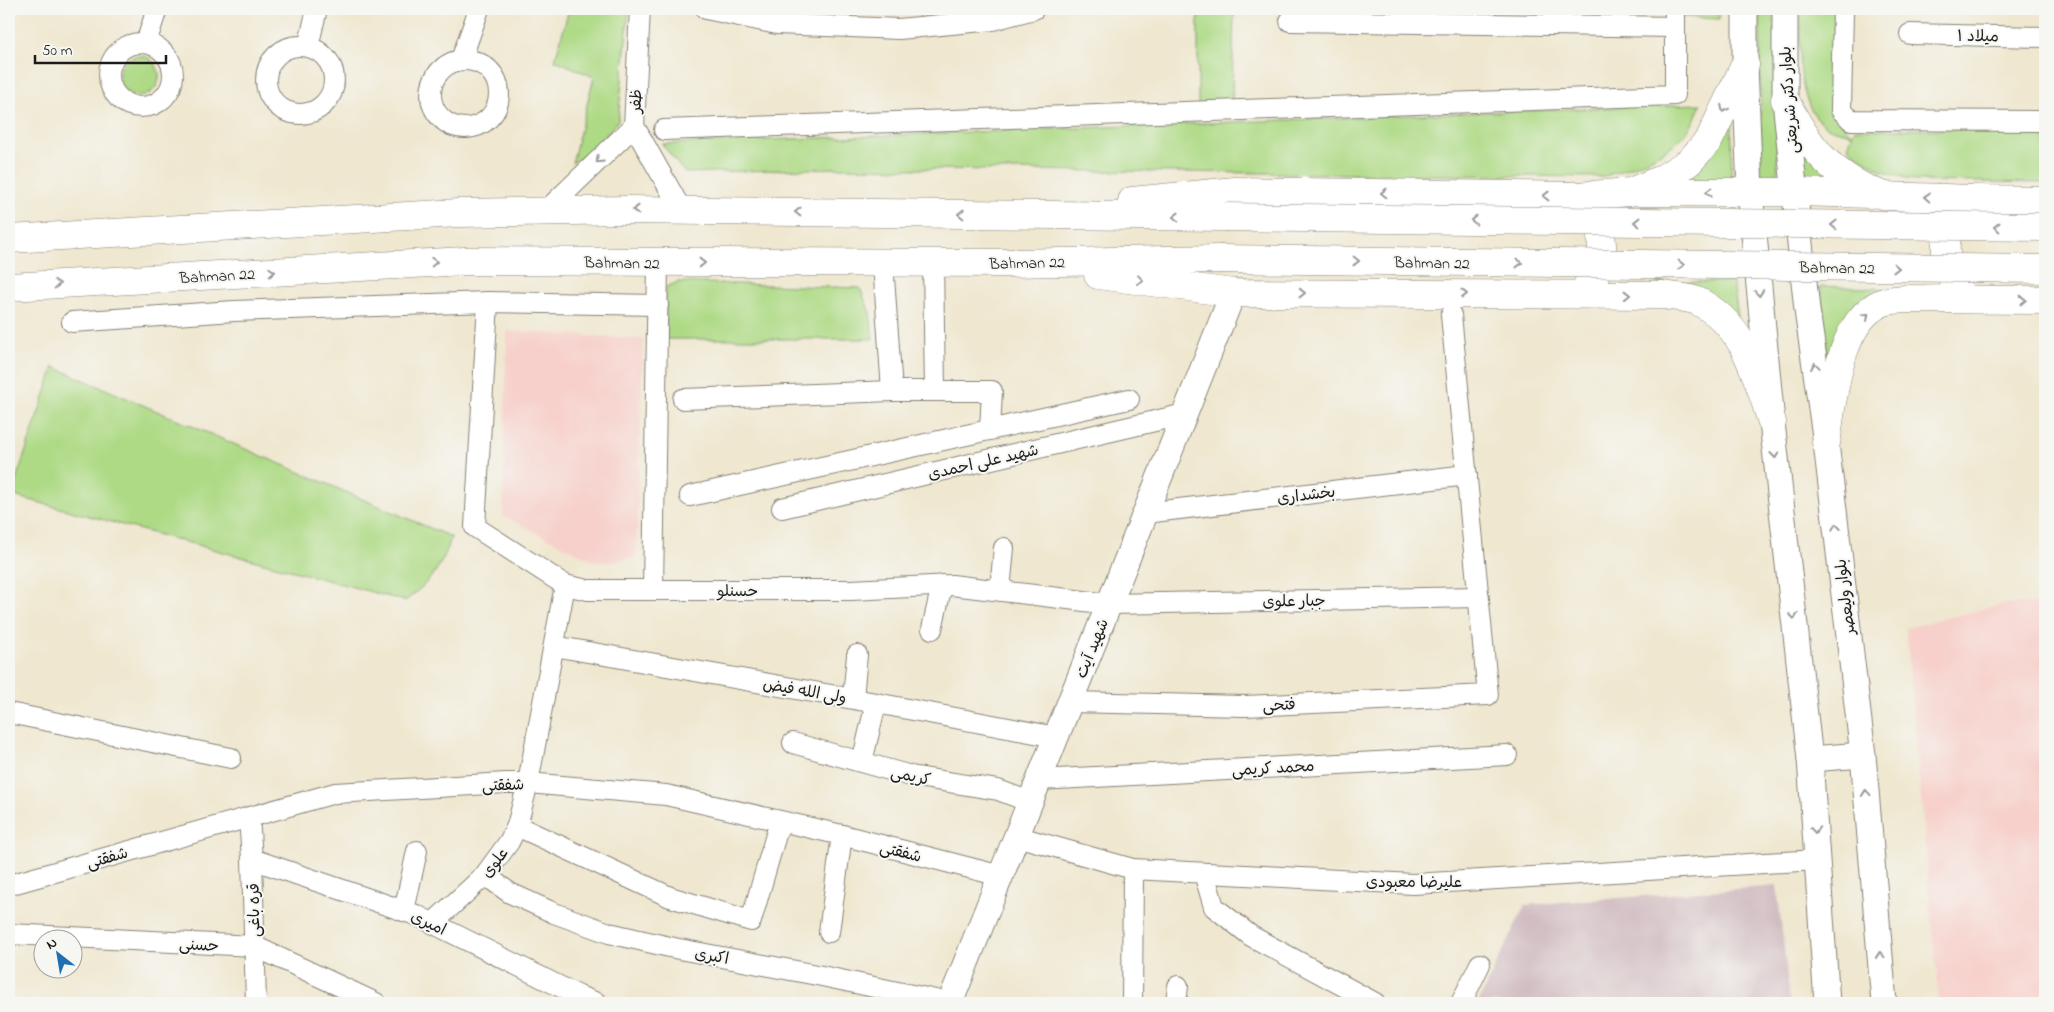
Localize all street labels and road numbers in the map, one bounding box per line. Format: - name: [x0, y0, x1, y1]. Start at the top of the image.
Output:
- street label: میلاد ۱: [1957, 25, 1999, 49]
- street label: بلوار دکتر شریعتی: [1774, 45, 1806, 154]
- street label: ظفر: [624, 89, 650, 116]
- street label: Bahman 22: [583, 251, 660, 277]
- street label: Bahman 22: [988, 251, 1065, 277]
- street label: Bahman 22: [1393, 251, 1470, 277]
- street label: Bahman 22: [1798, 256, 1875, 282]
- street label: Bahman 22: [178, 263, 256, 291]
- street label: شهید علی احمدی: [926, 439, 1041, 487]
- street label: بخشداری: [1276, 481, 1337, 511]
- street label: بلوار ولیعصر: [1829, 558, 1863, 638]
- street label: حسنلو: [716, 580, 757, 604]
- street label: جبار علوی: [1262, 589, 1326, 615]
- street label: شهید آیت: [1070, 615, 1116, 682]
- street label: ولی الله فیض: [761, 673, 848, 711]
- street label: فتحی: [1262, 693, 1296, 719]
- street label: محمد کریمی: [1231, 755, 1315, 783]
- street label: کریمی: [888, 761, 933, 793]
- street label: شفقتی: [482, 773, 525, 799]
- street label: شفقتی: [877, 836, 924, 870]
- street label: شفقتی: [84, 842, 131, 876]
- street label: علوی: [476, 843, 515, 884]
- street label: علیرضا معبودی: [1366, 871, 1462, 895]
- street label: قره باغی: [243, 883, 267, 937]
- street label: امیری: [406, 905, 450, 942]
- street label: حسنی: [178, 933, 220, 959]
- street label: اکبری: [693, 942, 731, 972]

